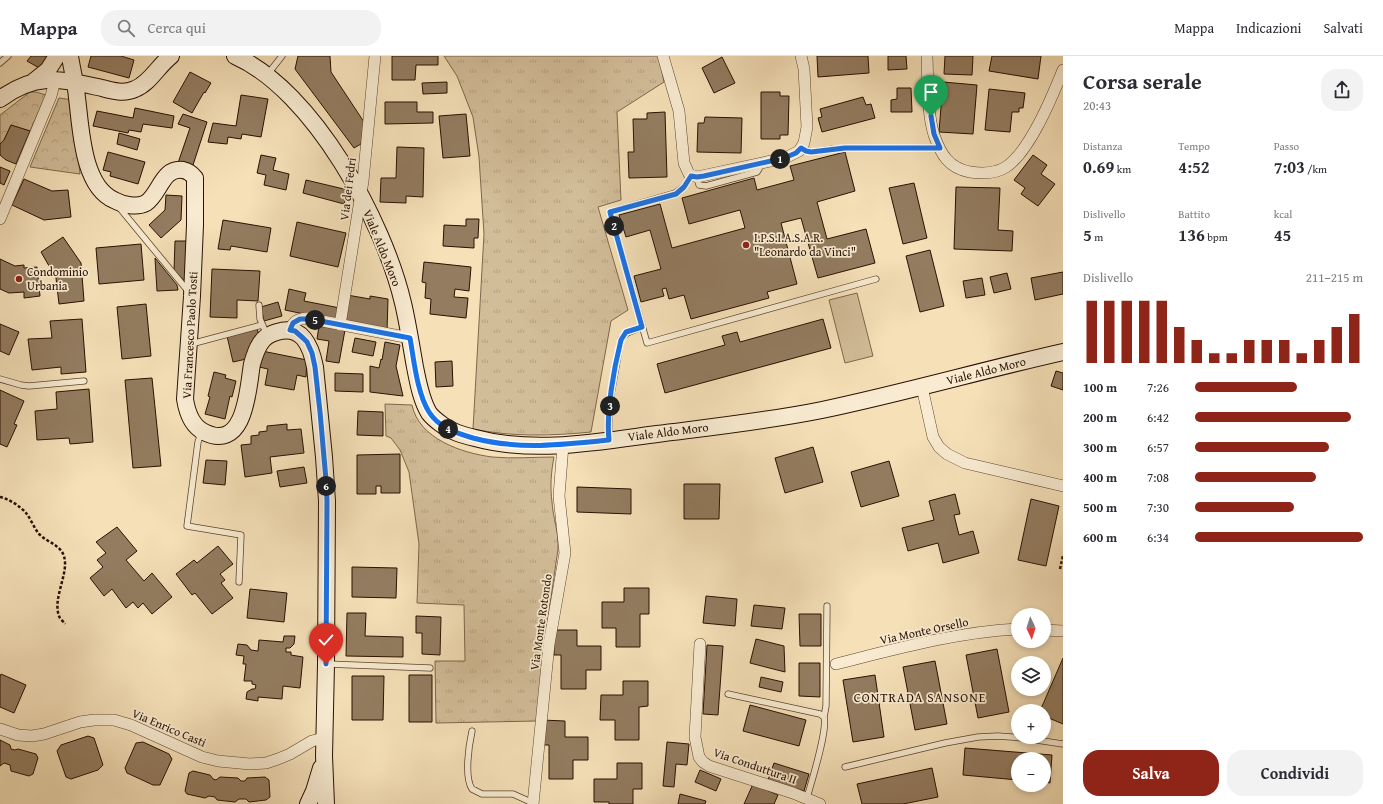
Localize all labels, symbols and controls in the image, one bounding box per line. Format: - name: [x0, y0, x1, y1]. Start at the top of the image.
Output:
- search box: [101, 10, 381, 46]
- text: Mappa: [20, 14, 77, 42]
- icon: search: [115, 17, 137, 39]
- text: Cerca qui: [147, 17, 206, 38]
- text: Mappa: [1174, 18, 1214, 38]
- text: Indicazioni: [1236, 18, 1301, 38]
- text: Salvati: [1323, 18, 1363, 38]
- text: Corsa serale: [1083, 65, 1202, 97]
- button: share: [1321, 69, 1363, 111]
- pin: [914, 75, 948, 116]
- icon: arrive: [920, 81, 942, 103]
- text: 20:43: [1083, 96, 1111, 115]
- text: Distanza: [1083, 138, 1122, 154]
- text: Tempo: [1178, 138, 1210, 154]
- text: Passo: [1274, 138, 1299, 154]
- pin: 1: [770, 149, 790, 169]
- text: 1: [777, 151, 783, 167]
- text: 0.69: [1083, 154, 1114, 179]
- text: 4:52: [1178, 154, 1210, 179]
- text: 7:03: [1274, 154, 1305, 179]
- street label: Via dei Fedri: [335, 156, 360, 221]
- text: km: [1114, 161, 1131, 177]
- text: /km: [1305, 161, 1327, 177]
- text: Dislivello: [1083, 206, 1125, 222]
- text: Battito: [1178, 206, 1210, 222]
- text: kcal: [1274, 206, 1292, 222]
- street label: Viale Aldo Moro: [359, 207, 406, 289]
- pin: 2: [604, 216, 624, 236]
- text: 2: [611, 218, 617, 234]
- text: 5: [1083, 222, 1092, 247]
- text: 136: [1178, 222, 1205, 247]
- text: 45: [1274, 222, 1291, 247]
- place label: I.P.S.I.A.S.A.R. "Leonardo da Vinci": [754, 229, 856, 260]
- text: m: [1092, 229, 1103, 245]
- text: bpm: [1205, 229, 1228, 245]
- marker: I.P.S.I.A.S.A.R. "Leonardo da Vinci": [741, 240, 751, 250]
- place label: Condominio Urbania: [27, 263, 88, 294]
- text: Dislivello: [1083, 268, 1133, 287]
- text: 211–215 m: [1306, 268, 1363, 287]
- street label: Via Francesco Paolo Tosti: [178, 270, 201, 399]
- marker: Condominio Urbania: [14, 274, 24, 284]
- pin: 5: [305, 310, 325, 330]
- text: 5: [312, 312, 318, 328]
- street label: Viale Aldo Moro: [944, 352, 1027, 389]
- text: 100 m: [1083, 378, 1117, 397]
- text: 7:26: [1147, 378, 1169, 397]
- pin: 3: [600, 396, 620, 416]
- text: 3: [607, 398, 613, 414]
- text: 200 m: [1083, 408, 1117, 427]
- text: 6:42: [1147, 408, 1169, 427]
- street label: Viale Aldo Moro: [627, 418, 709, 445]
- pin: 4: [438, 419, 458, 439]
- text: 4: [445, 421, 451, 437]
- text: 300 m: [1083, 438, 1117, 457]
- text: 6:57: [1147, 438, 1169, 457]
- text: 400 m: [1083, 468, 1117, 487]
- text: 7:08: [1147, 468, 1169, 487]
- pin: 6: [316, 476, 336, 496]
- text: 6: [323, 478, 329, 494]
- text: 500 m: [1083, 498, 1117, 517]
- text: 7:30: [1147, 498, 1169, 517]
- text: 600 m: [1083, 528, 1117, 547]
- text: 6:34: [1147, 528, 1169, 547]
- street label: Via Monte Rotondo: [525, 573, 556, 671]
- north arrow: [1011, 608, 1051, 648]
- map controls: [1011, 608, 1051, 792]
- street label: Via Monte Orsello: [878, 613, 970, 648]
- pin: [309, 623, 343, 664]
- icon: check: [315, 629, 337, 651]
- button: layers: [1011, 656, 1051, 696]
- district label: CONTRADA SANSONE: [854, 688, 986, 707]
- street label: Via Enrico Casti: [129, 704, 210, 751]
- button: +: [1011, 704, 1051, 744]
- street label: Via Conduttura II: [711, 743, 799, 788]
- button: Salva: [1083, 750, 1219, 796]
- button: Condividi: [1227, 750, 1363, 796]
- button: −: [1011, 752, 1051, 792]

